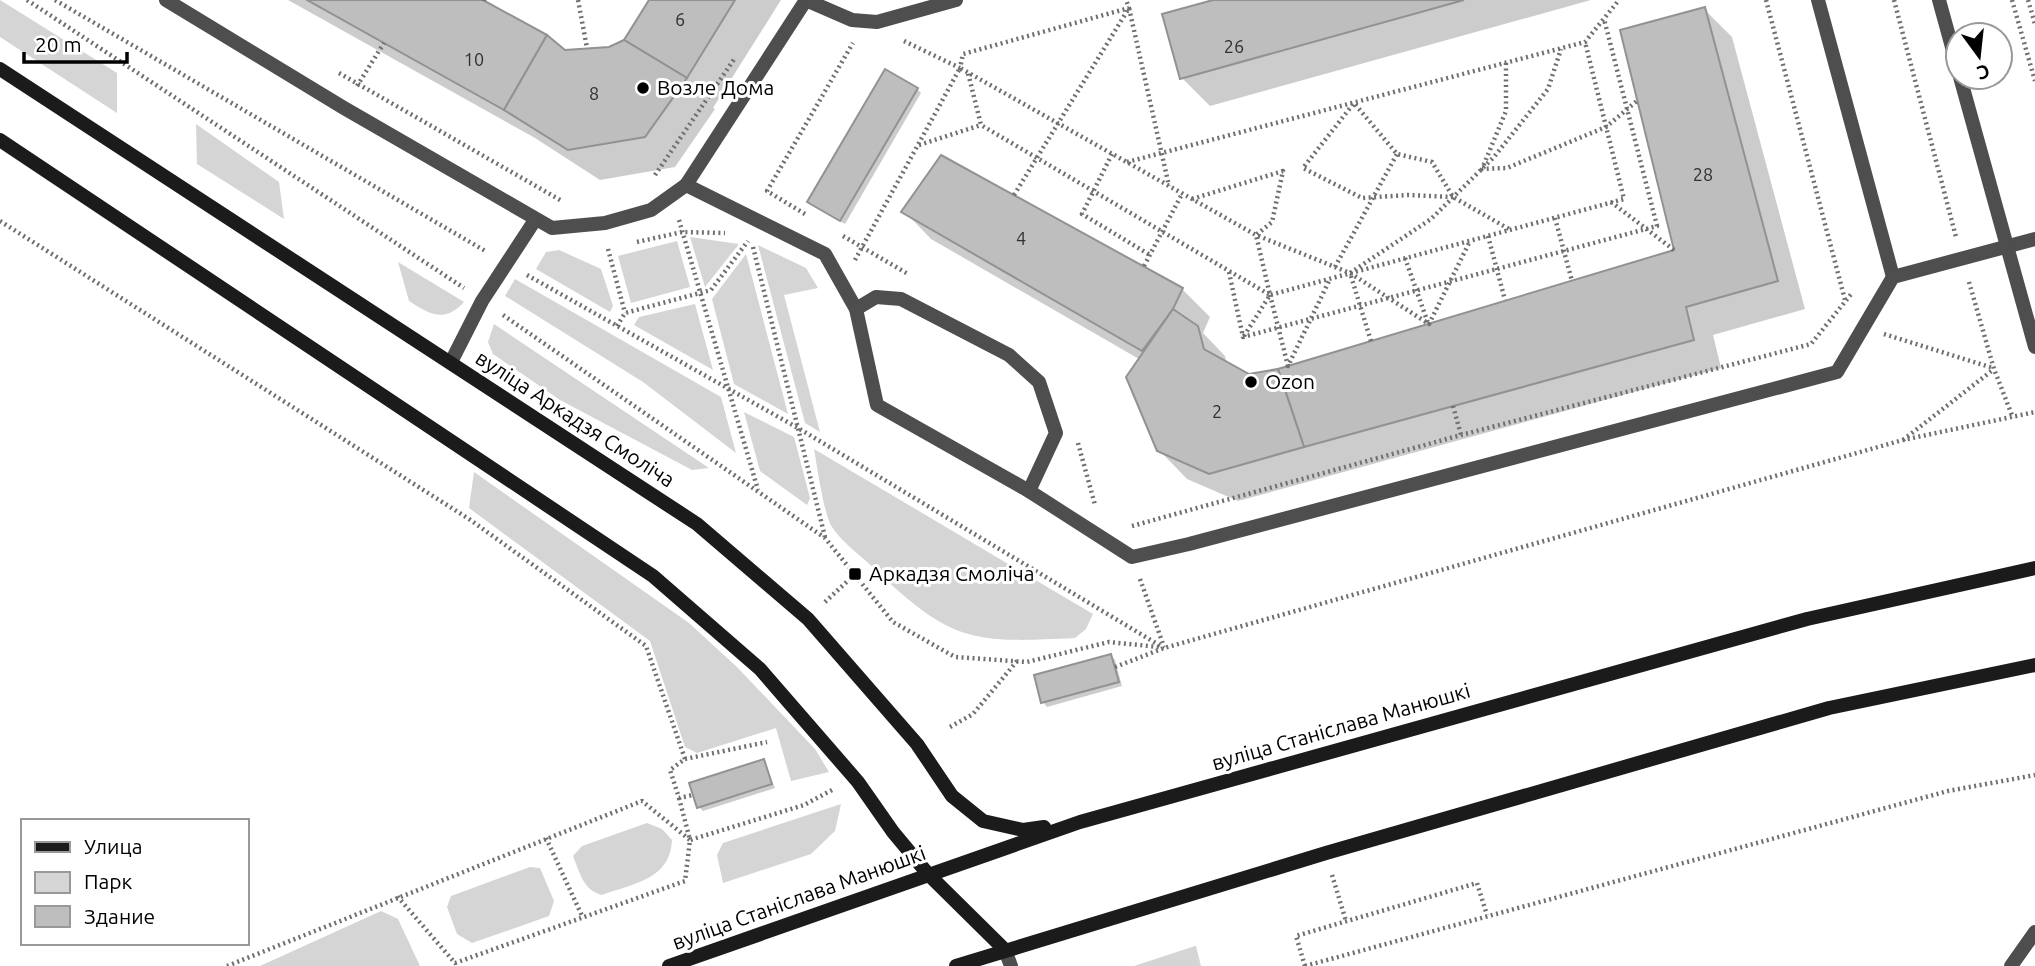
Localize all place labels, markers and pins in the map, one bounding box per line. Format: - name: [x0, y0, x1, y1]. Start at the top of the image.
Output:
- place label: Возле Дома: [657, 75, 774, 99]
- marker: Возле Дома: [635, 80, 651, 96]
- place label: Ozon: [1265, 369, 1315, 393]
- marker: Ozon: [1243, 374, 1259, 390]
- place label: Аркадзя Смоліча: [869, 561, 1035, 585]
- marker: Аркадзя Смоліча: [847, 566, 863, 582]

